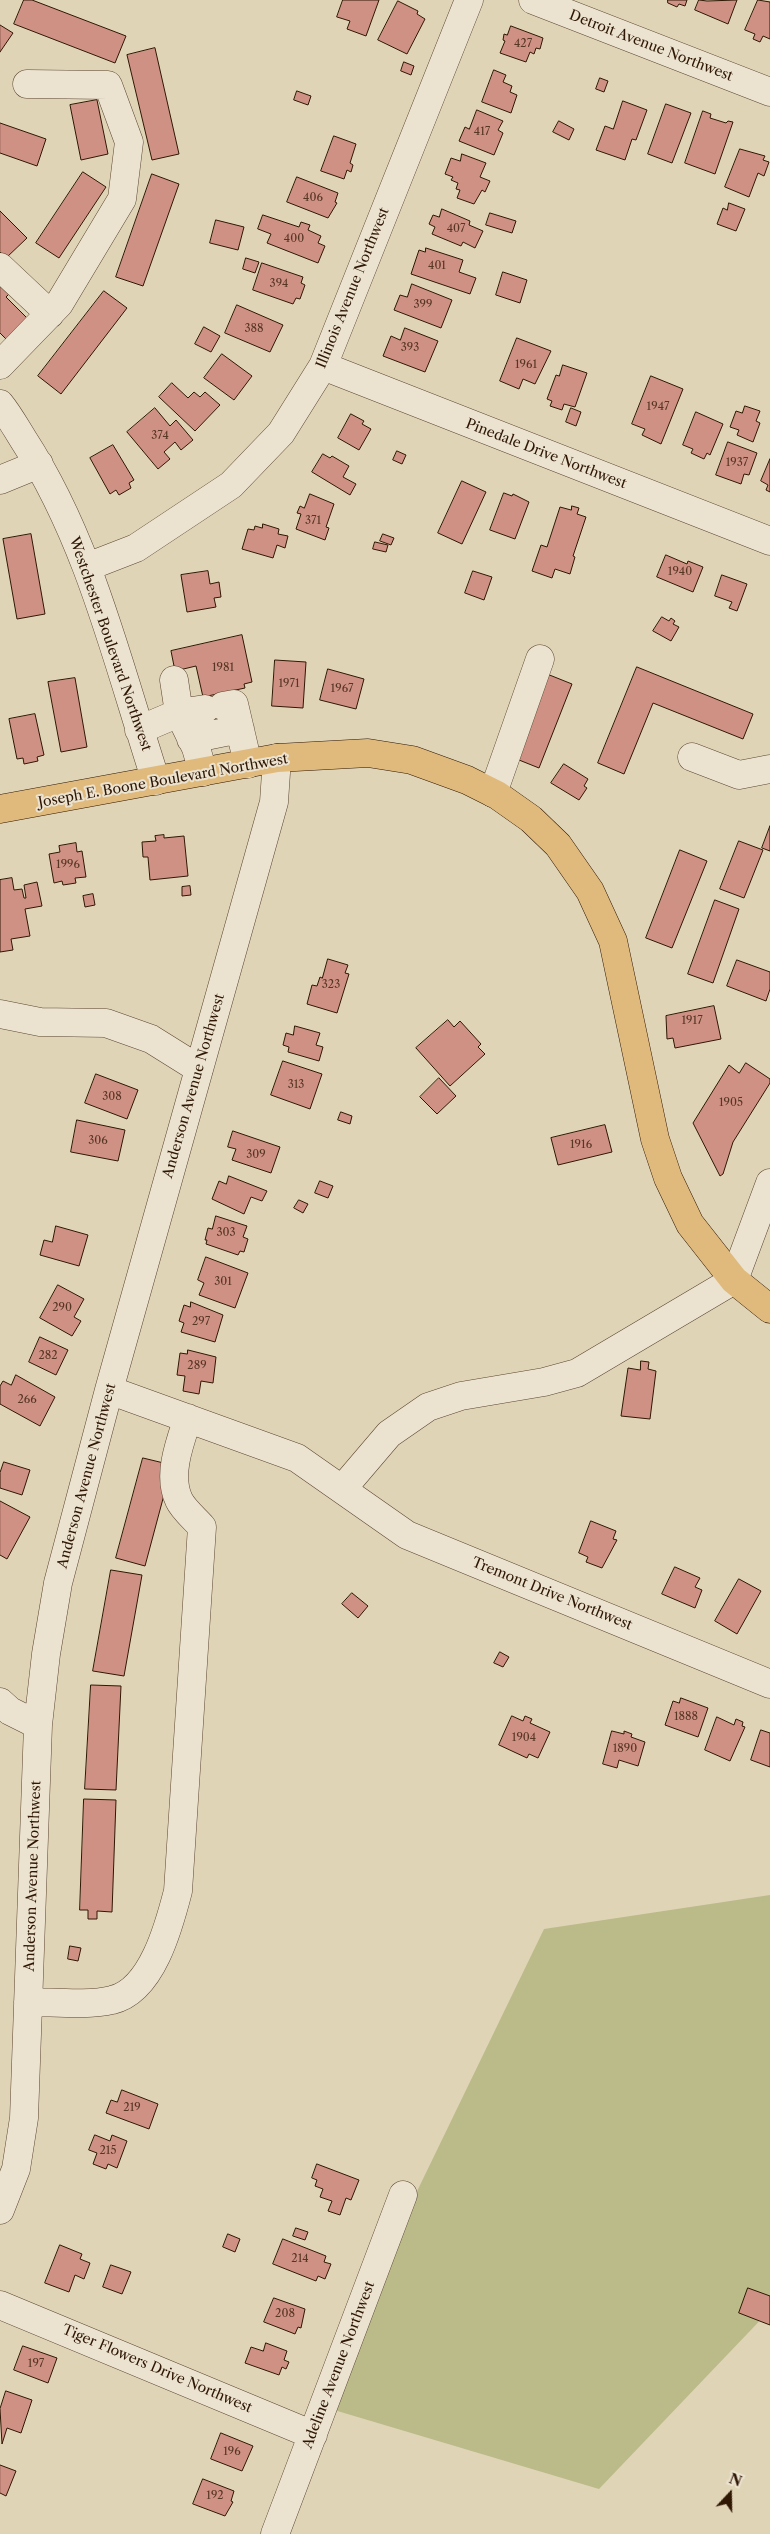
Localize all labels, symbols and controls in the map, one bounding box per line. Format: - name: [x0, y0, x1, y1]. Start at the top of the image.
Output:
- street label: Detroit Avenue Northwest: [567, 7, 735, 85]
- house number: 427: [514, 37, 532, 51]
- house number: 417: [474, 125, 490, 139]
- house number: 406: [303, 191, 323, 205]
- street label: Illinois Avenue Northwest: [313, 205, 393, 371]
- house number: 407: [447, 222, 465, 236]
- house number: 400: [284, 232, 304, 246]
- house number: 401: [428, 259, 446, 273]
- house number: 394: [270, 277, 288, 291]
- house number: 399: [414, 298, 432, 312]
- house number: 388: [244, 322, 264, 336]
- house number: 393: [401, 341, 419, 355]
- house number: 1961: [515, 358, 537, 372]
- house number: 1947: [647, 400, 669, 414]
- street label: Pinedale Drive Northwest: [463, 416, 629, 492]
- house number: 374: [151, 429, 169, 443]
- house number: 1937: [726, 456, 748, 470]
- house number: 371: [305, 514, 321, 528]
- street label: Westchester Boulevard Northwest: [65, 535, 155, 753]
- house number: 1940: [668, 565, 692, 579]
- house number: 1981: [212, 661, 234, 675]
- house number: 1971: [278, 677, 300, 691]
- house number: 1967: [331, 682, 353, 696]
- street label: Joseph E. Boone Boulevard Northwest: [37, 751, 289, 811]
- house number: 1996: [56, 858, 80, 872]
- house number: 323: [322, 978, 340, 992]
- street label: Anderson Avenue Northwest: [160, 992, 228, 1180]
- house number: 1917: [681, 1014, 703, 1028]
- house number: 313: [288, 1078, 304, 1092]
- house number: 308: [102, 1090, 122, 1104]
- house number: 1905: [719, 1096, 743, 1110]
- house number: 306: [88, 1134, 108, 1148]
- house number: 1916: [570, 1138, 592, 1152]
- house number: 309: [246, 1148, 266, 1162]
- house number: 303: [216, 1226, 236, 1240]
- house number: 301: [214, 1275, 232, 1289]
- house number: 290: [52, 1301, 72, 1315]
- house number: 297: [192, 1315, 210, 1329]
- house number: 282: [38, 1349, 58, 1363]
- house number: 289: [187, 1359, 207, 1373]
- street label: Anderson Avenue Northwest: [54, 1382, 120, 1570]
- house number: 266: [17, 1393, 37, 1407]
- street label: Tremont Drive Northwest: [469, 1554, 635, 1634]
- house number: 1888: [674, 1710, 698, 1724]
- house number: 1904: [512, 1731, 536, 1745]
- house number: 1890: [613, 1742, 637, 1756]
- street label: Anderson Avenue Northwest: [21, 1780, 45, 1972]
- house number: 219: [123, 2101, 141, 2115]
- house number: 215: [100, 2144, 116, 2158]
- house number: 214: [291, 2252, 309, 2266]
- street label: Adeline Avenue Northwest: [299, 2279, 379, 2451]
- house number: 208: [275, 2307, 295, 2321]
- street label: Tiger Flowers Drive Northwest: [60, 2321, 254, 2417]
- house number: 197: [28, 2357, 44, 2371]
- house number: 196: [223, 2445, 241, 2459]
- north arrow: [705, 2469, 755, 2519]
- text: N: [726, 2469, 744, 2491]
- house number: 192: [206, 2489, 224, 2503]

